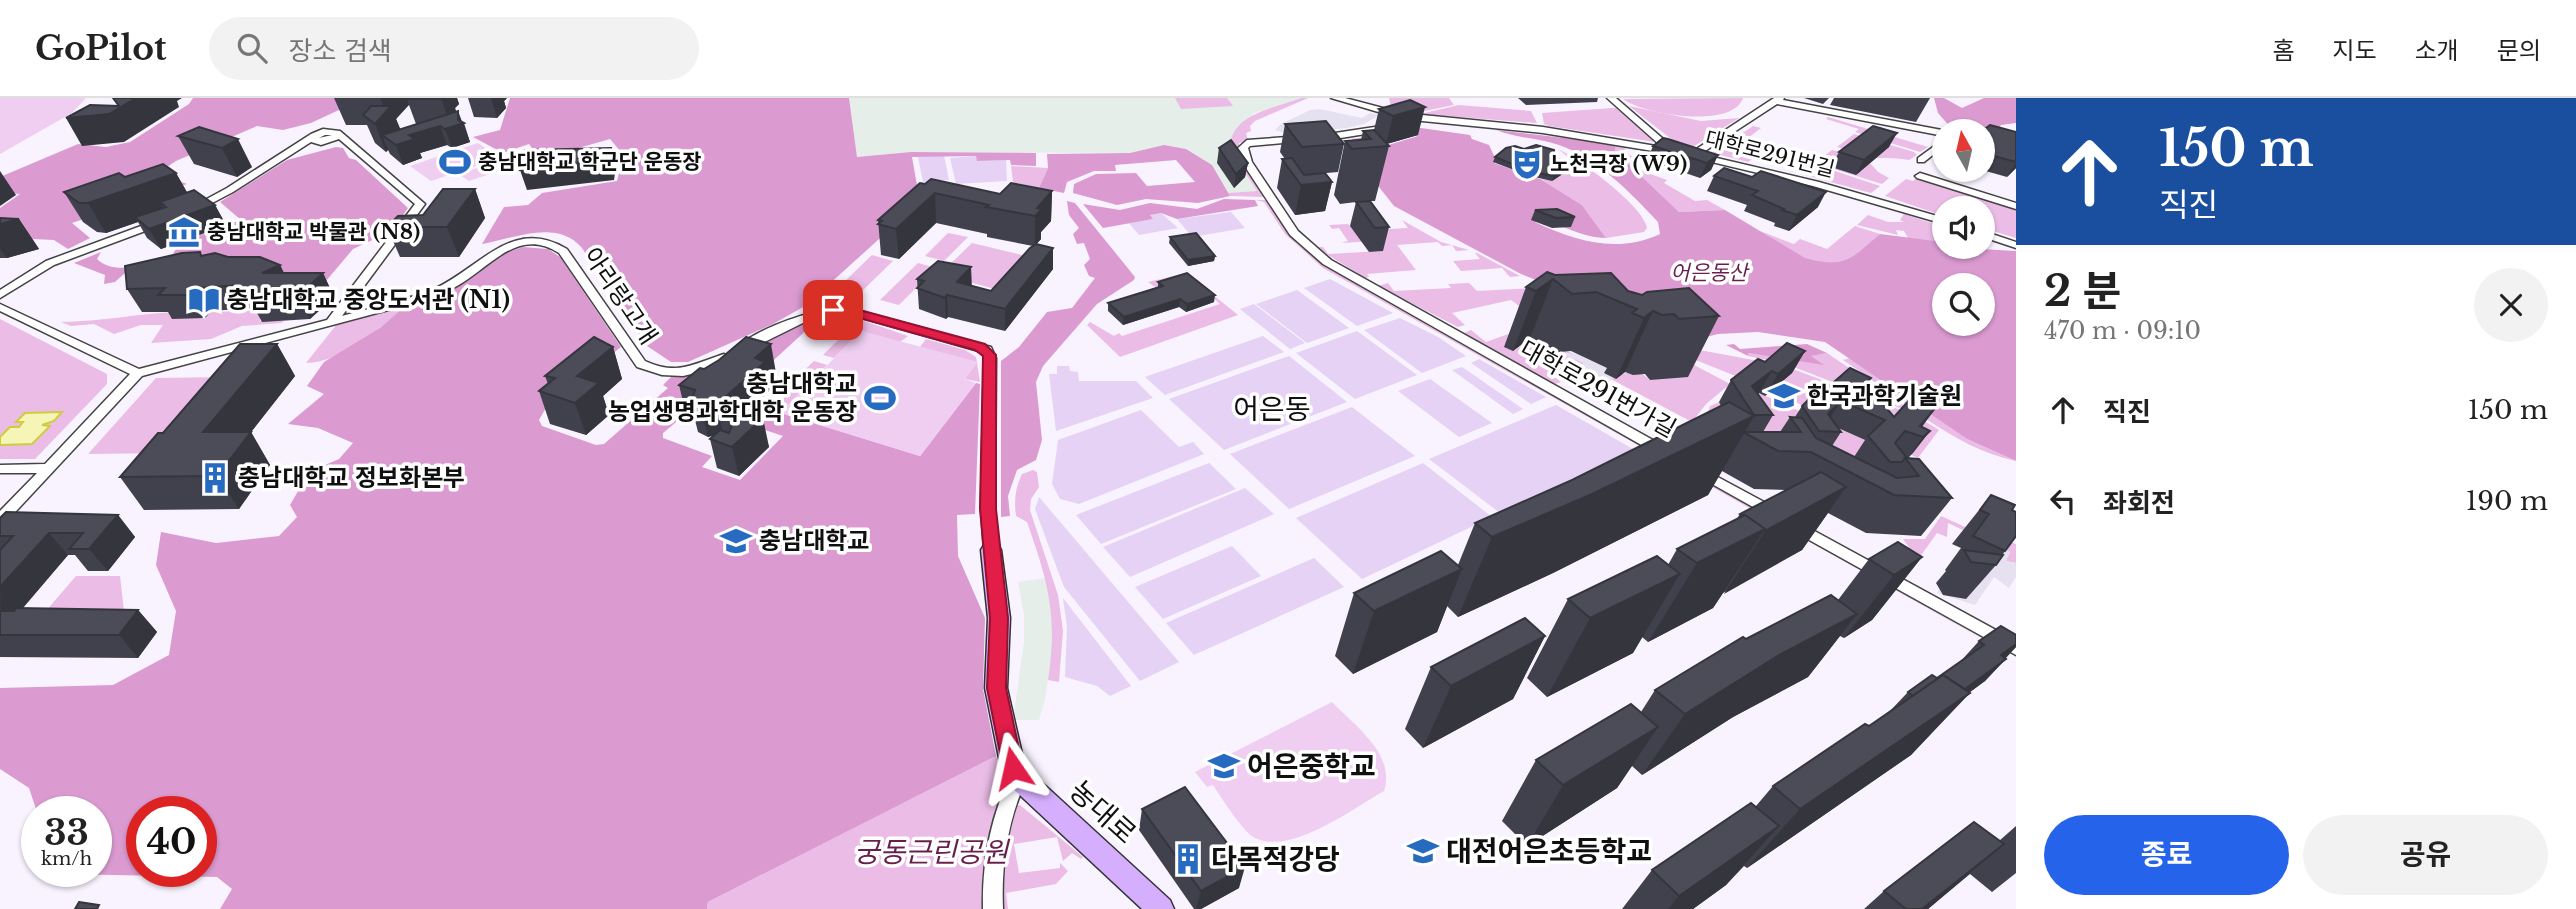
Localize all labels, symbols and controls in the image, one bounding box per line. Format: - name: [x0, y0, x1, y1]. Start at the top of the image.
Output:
- search box: [209, 17, 699, 80]
- text: GoPilot: [35, 28, 167, 69]
- icon: search: [233, 29, 271, 67]
- text: 장소 검색: [289, 35, 392, 67]
- text: 홈: [2272, 36, 2294, 65]
- text: 지도: [2332, 36, 2377, 65]
- text: 소개: [2415, 36, 2459, 65]
- text: 문의: [2497, 36, 2541, 65]
- text: 150 m: [2159, 118, 2314, 179]
- north arrow: [1932, 119, 1995, 182]
- map controls: [1932, 119, 1995, 336]
- street label: 대학로291번길: [1703, 125, 1837, 183]
- icon: ahead: [2044, 126, 2135, 217]
- sports icon: 충남대학교 학군단 운동장: [438, 145, 472, 179]
- theatre icon: 노천극장 (W9): [1510, 147, 1544, 181]
- place label: 충남대학교 학군단 운동장: [478, 149, 702, 175]
- place label: 노천극장 (W9): [1550, 151, 1687, 177]
- text: 직진: [2159, 185, 2218, 225]
- button: sound: [1932, 196, 1995, 259]
- museum icon: 충남대학교 박물관 (N8): [167, 215, 201, 249]
- place label: 충남대학교 박물관 (N8): [207, 219, 420, 245]
- street label: 아리랑고개: [578, 242, 663, 350]
- park label: 어은동산: [1670, 260, 1750, 286]
- text: 2 분: [2044, 265, 2121, 317]
- button: close: [2474, 268, 2548, 342]
- button: search: [1932, 273, 1995, 336]
- pin: [803, 280, 863, 340]
- library icon: 충남대학교 중앙도서관 (N1): [187, 283, 221, 317]
- place label: 충남대학교 중앙도서관 (N1): [227, 285, 510, 314]
- icon: arrive: [814, 291, 852, 329]
- text: 470 m · 09:10: [2044, 317, 2201, 345]
- street label: 대학로291번가길: [1515, 334, 1681, 443]
- place label: 충남대학교 농업생명과학대학 운동장: [608, 369, 857, 426]
- school or university icon: 한국과학기술원: [1767, 379, 1801, 413]
- sports icon: 충남대학교 농업생명과학대학 운동장: [863, 381, 897, 415]
- place label: 한국과학기술원: [1807, 381, 1962, 410]
- icon: ahead: [2044, 391, 2082, 429]
- district label: 어은동: [1233, 392, 1311, 427]
- text: 150 m: [2468, 394, 2548, 426]
- text: 직진: [2103, 396, 2151, 428]
- building icon: 충남대학교 정보화본부: [198, 461, 232, 495]
- place label: 충남대학교 정보화본부: [238, 463, 465, 492]
- icon: left: [2044, 482, 2082, 520]
- text: 190 m: [2466, 485, 2548, 517]
- text: 좌회전: [2103, 487, 2175, 519]
- school or university icon: 충남대학교: [719, 524, 753, 558]
- place label: 충남대학교: [759, 526, 869, 555]
- position arrow: [976, 731, 1050, 805]
- school or university icon: 어은중학교: [1207, 749, 1241, 783]
- place label: 어은중학교: [1247, 749, 1376, 784]
- street label: 농대로: [1062, 774, 1143, 851]
- speed limit sign: 40: [126, 796, 217, 887]
- text: 33: [44, 811, 89, 854]
- button: 종료: [2044, 815, 2289, 895]
- button: 공유: [2303, 815, 2548, 895]
- school or university icon: 대전어은초등학교: [1406, 834, 1440, 868]
- place label: 대전어은초등학교: [1446, 834, 1652, 869]
- park label: 궁동근린공원: [854, 835, 1011, 870]
- building icon: 다목적강당: [1171, 842, 1205, 876]
- place label: 다목적강당: [1211, 842, 1340, 877]
- text: km/h: [41, 848, 92, 870]

